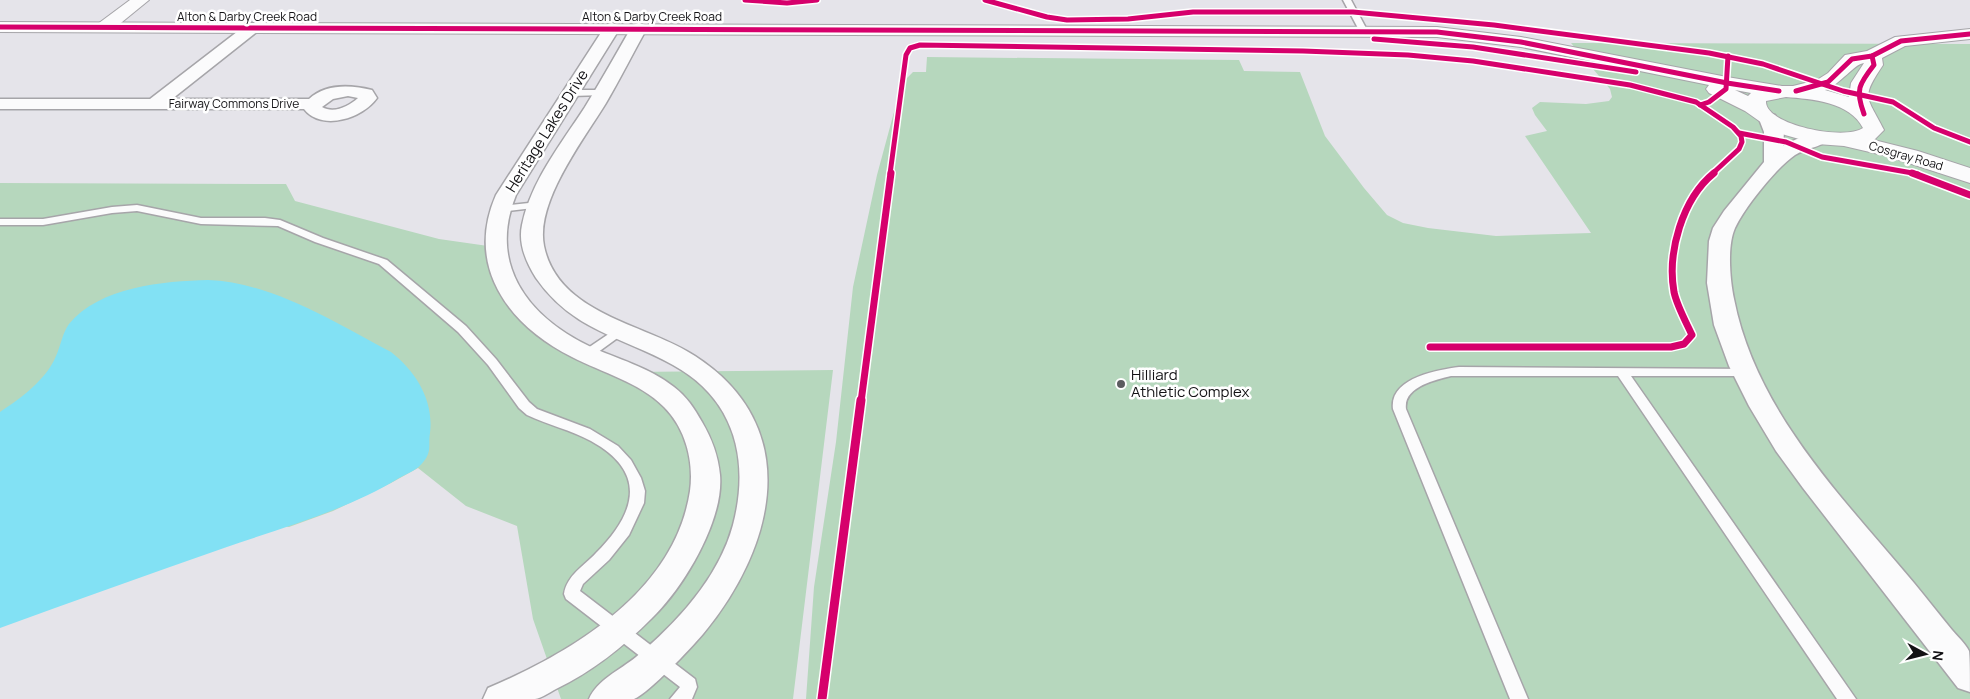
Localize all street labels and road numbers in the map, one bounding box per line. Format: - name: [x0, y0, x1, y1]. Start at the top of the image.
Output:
- street label: Alton & Darby Creek Road: [177, 8, 317, 25]
- street label: Alton & Darby Creek Road: [582, 8, 722, 25]
- street label: Heritage Lakes Drive: [500, 65, 593, 196]
- street label: Fairway Commons Drive: [169, 95, 299, 112]
- street label: Cosgray Road: [1867, 137, 1945, 174]

